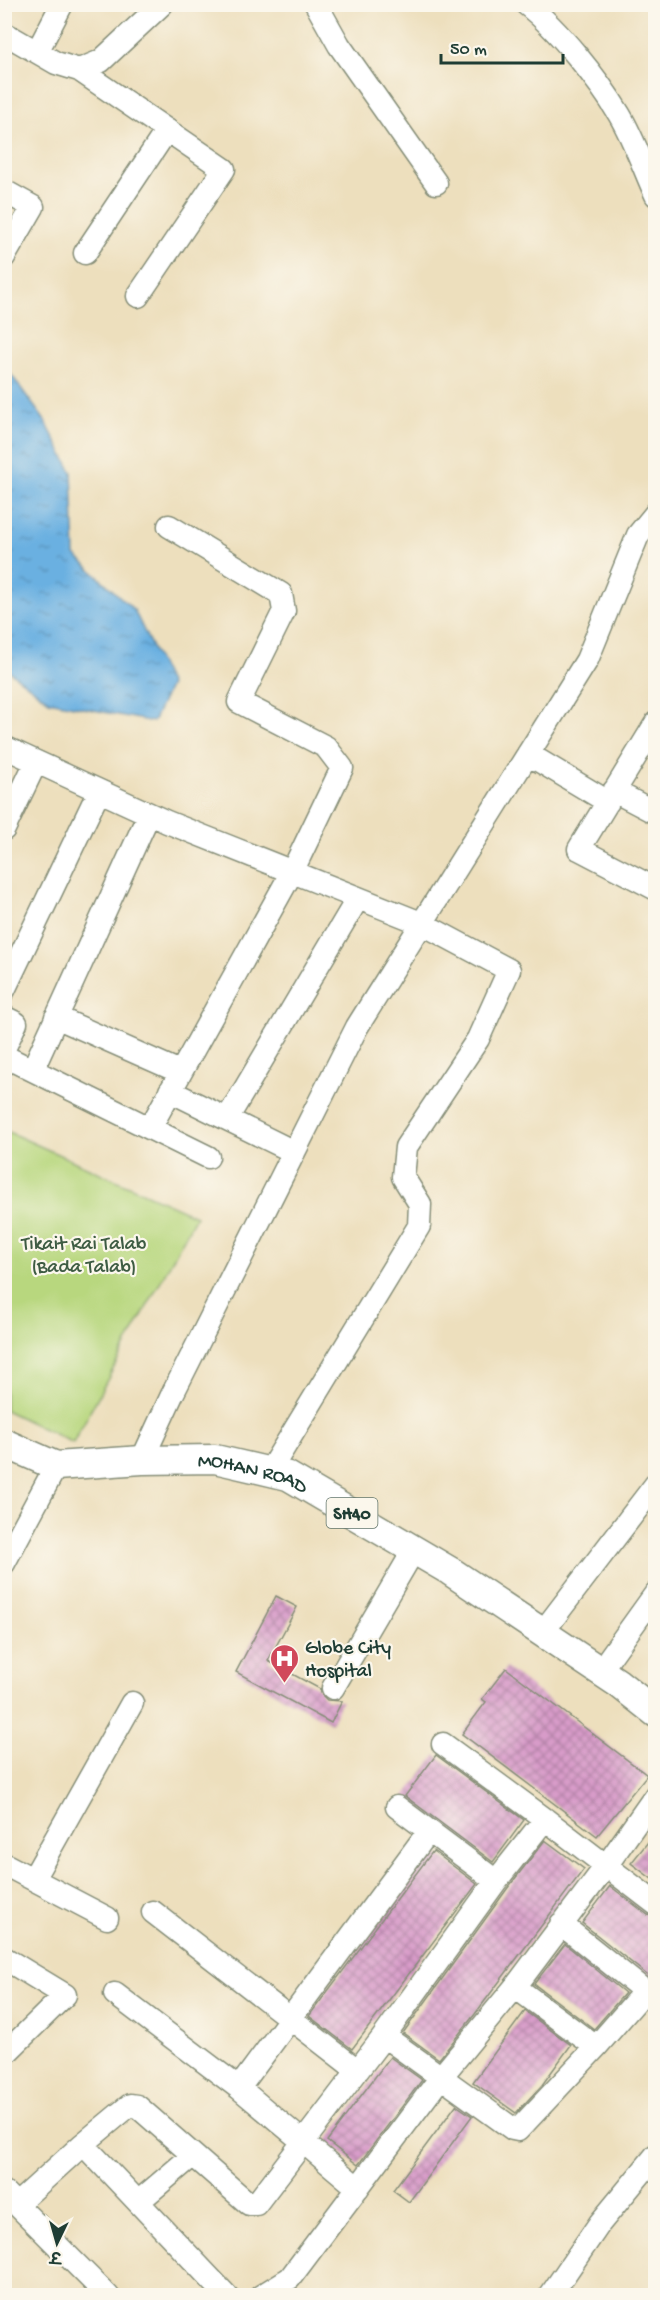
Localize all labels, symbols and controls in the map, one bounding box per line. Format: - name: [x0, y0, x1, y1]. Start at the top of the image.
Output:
- scale bar: [441, 27, 562, 65]
- text: 50 m: [450, 40, 487, 61]
- park label: Tikait Rai Talab (Bada Talab): [21, 1234, 147, 1280]
- street label: MOHAN ROAD: [198, 1450, 312, 1501]
- road number: SH40: [326, 1498, 378, 1528]
- place label: Globe City Hospital: [305, 1638, 391, 1684]
- hospital icon: Globe City Hospital: [268, 1642, 300, 1684]
- north arrow: [27, 2213, 87, 2273]
- text: उ: [49, 2244, 64, 2265]

